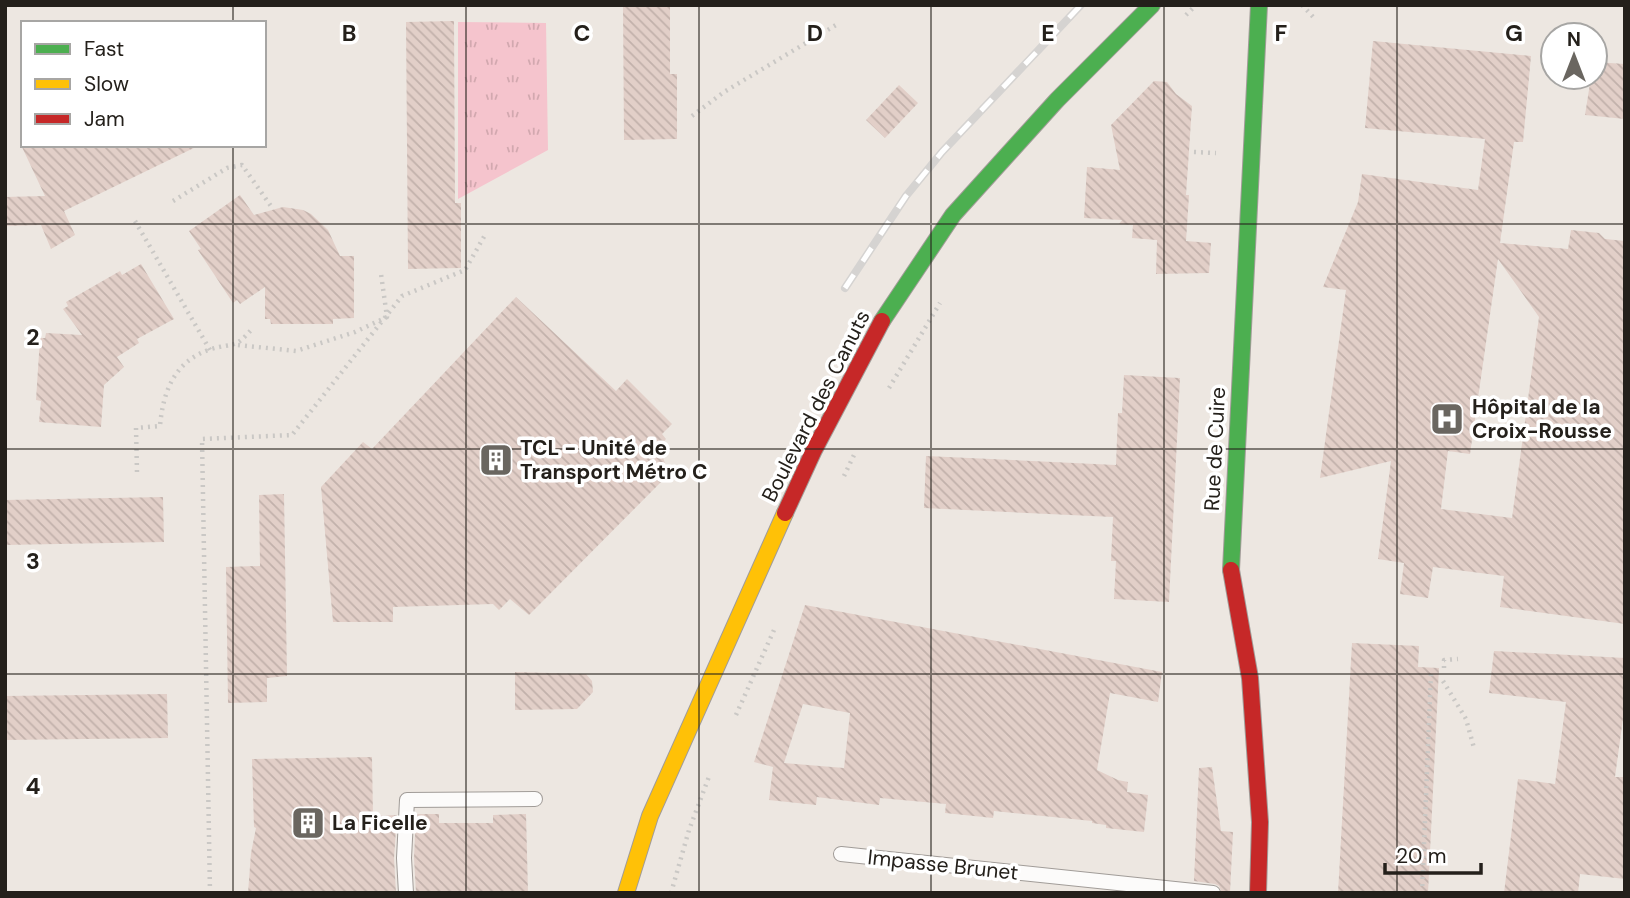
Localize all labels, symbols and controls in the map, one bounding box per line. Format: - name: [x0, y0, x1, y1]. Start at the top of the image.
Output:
- text: B: [342, 18, 356, 48]
- text: C: [574, 18, 590, 48]
- text: D: [807, 18, 823, 48]
- text: E: [1041, 18, 1055, 48]
- text: F: [1275, 18, 1288, 48]
- text: G: [1505, 18, 1523, 48]
- legend: [21, 21, 266, 147]
- north arrow: [1539, 21, 1609, 91]
- text: N: [1567, 27, 1581, 52]
- text: Fast: [84, 35, 124, 63]
- text: Slow: [84, 70, 129, 98]
- text: Jam: [84, 105, 125, 133]
- street label: Boulevard des Canuts: [755, 305, 877, 507]
- text: 2: [26, 322, 40, 352]
- street label: Rue de Cuire: [1198, 386, 1232, 512]
- place label: Hôpital de la Croix-Rousse: [1472, 393, 1612, 445]
- hospital icon: Hôpital de la Croix-Rousse: [1428, 400, 1466, 438]
- place label: TCL - Unité de Transport Métro C: [520, 434, 708, 486]
- building icon: TCL - Unité de Transport Métro C: [477, 441, 515, 479]
- text: 3: [26, 546, 40, 576]
- text: 4: [26, 771, 41, 801]
- building icon: La Ficelle: [289, 804, 327, 842]
- place label: La Ficelle: [332, 809, 428, 837]
- scale bar: [1385, 832, 1481, 876]
- text: 20 m: [1396, 842, 1447, 870]
- street label: Impasse Brunet: [866, 843, 1020, 887]

